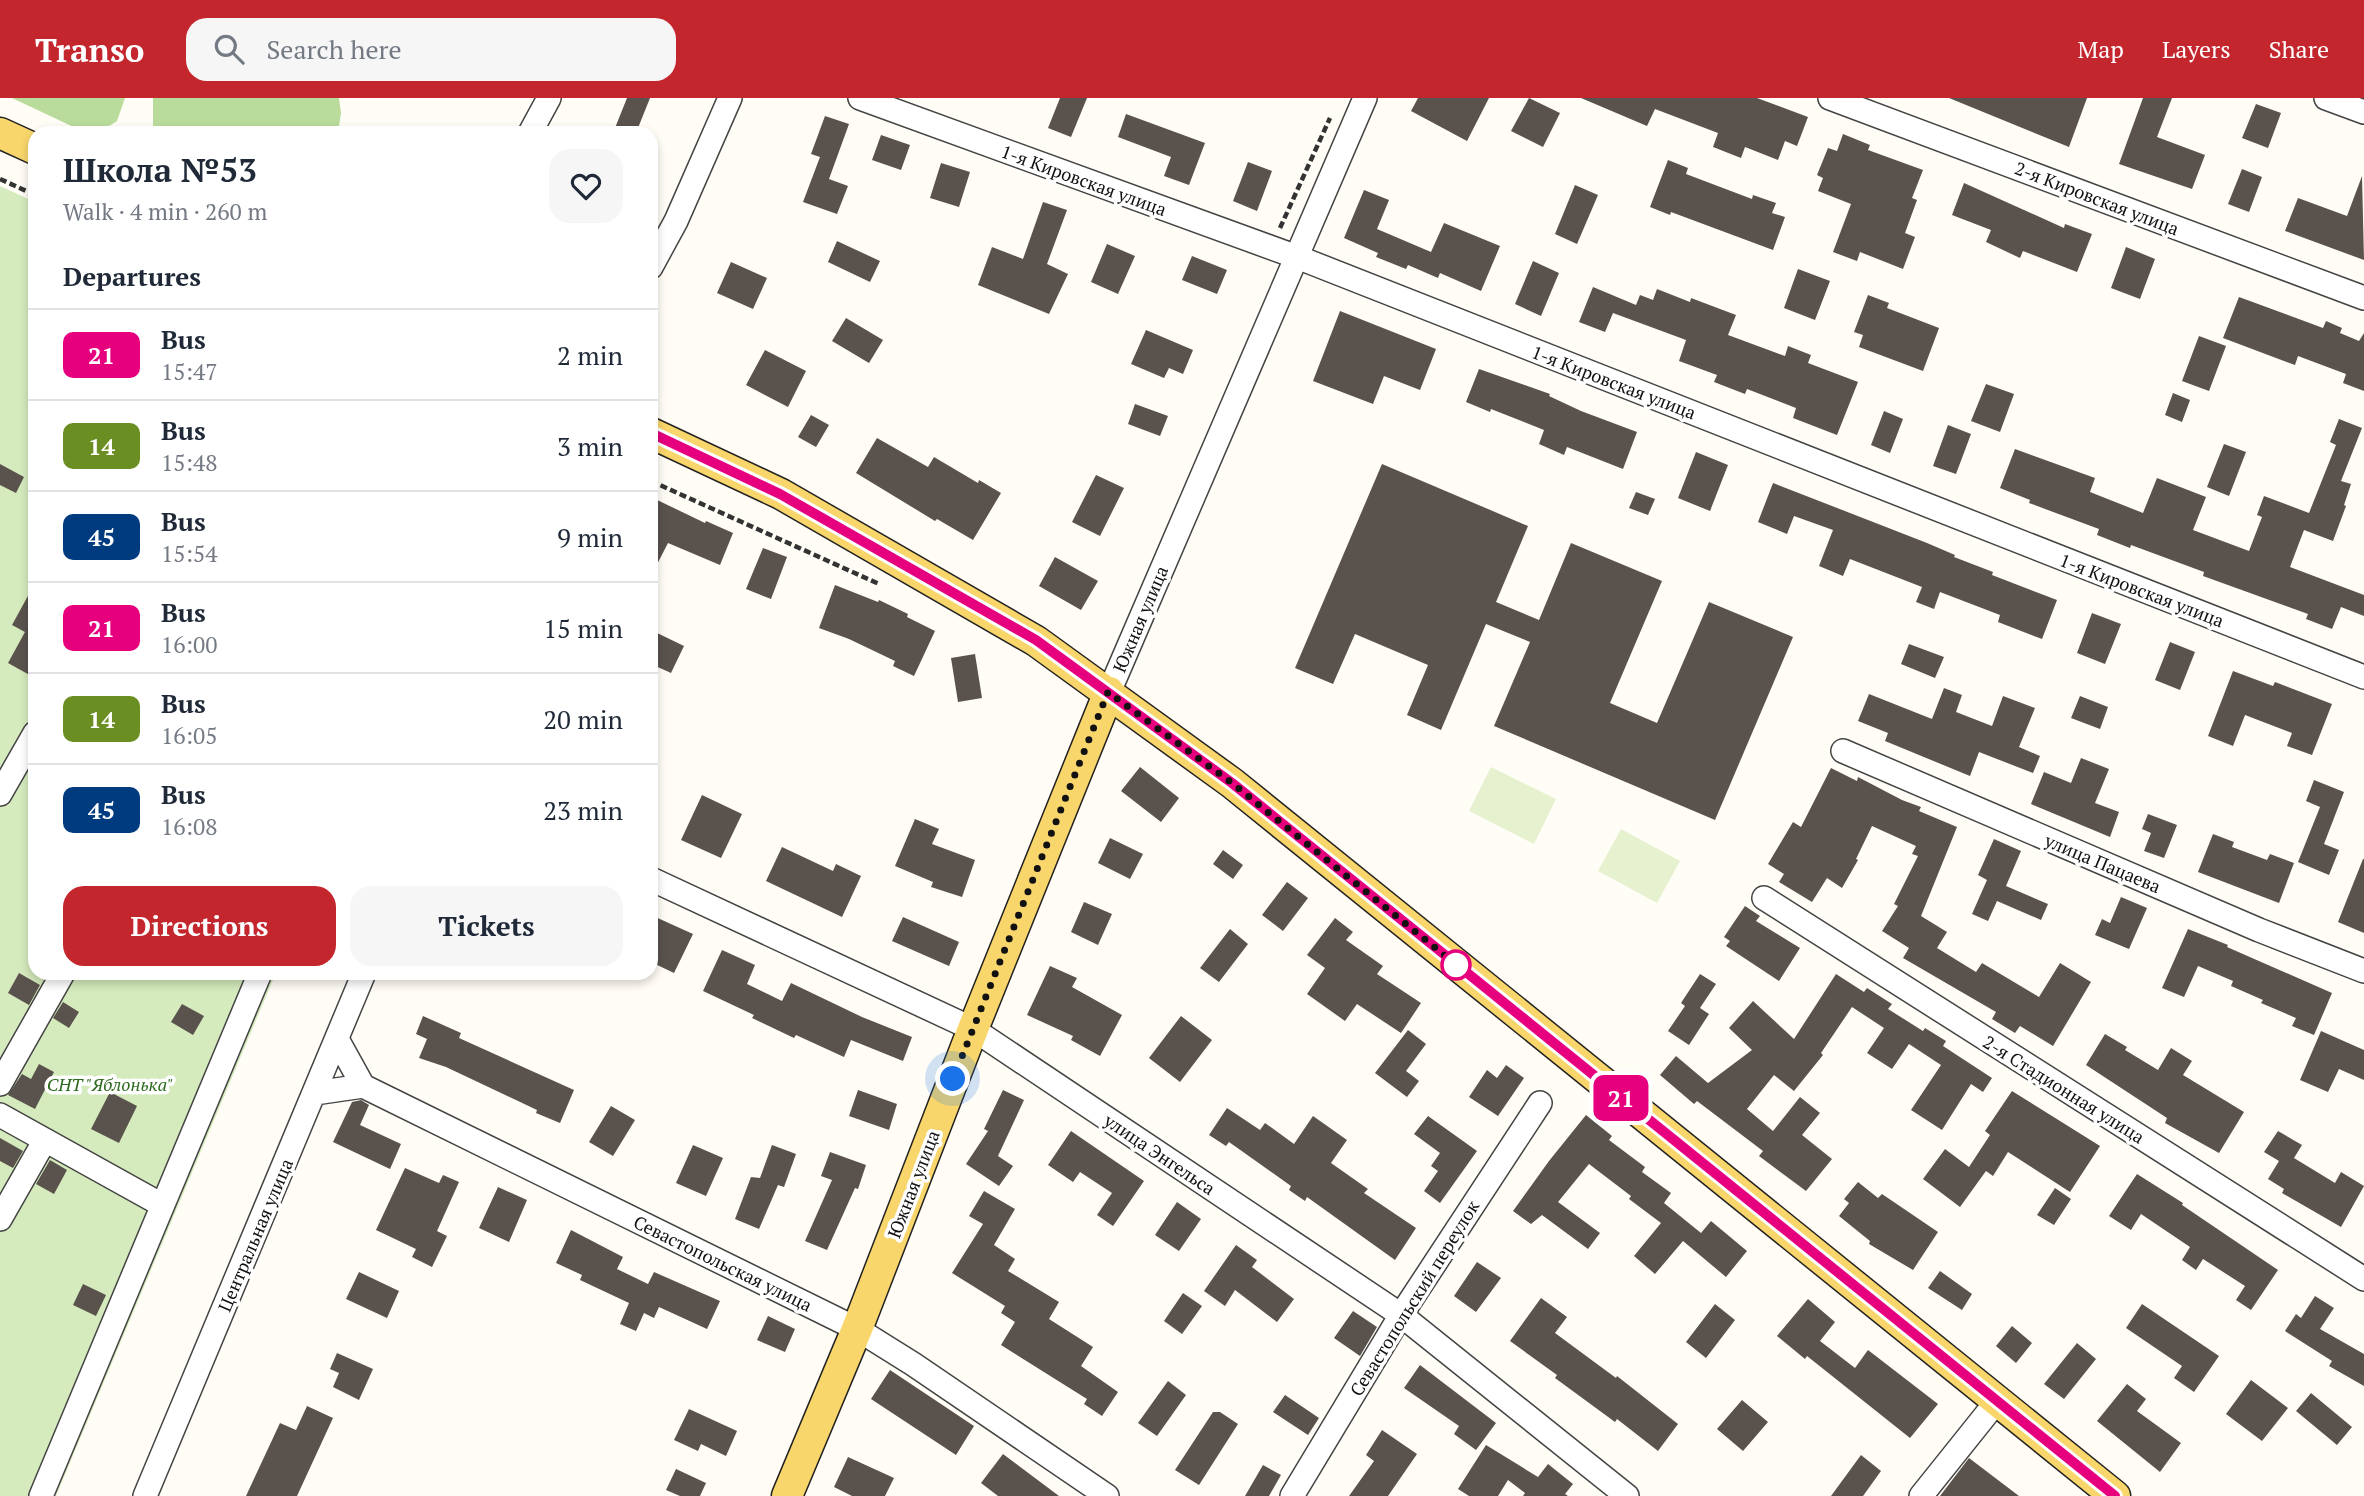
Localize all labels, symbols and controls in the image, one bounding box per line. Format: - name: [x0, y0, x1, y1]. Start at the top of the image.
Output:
- search box: [186, 18, 676, 81]
- text: Transo: [35, 28, 144, 71]
- icon: search: [210, 30, 248, 68]
- text: Search here: [266, 32, 402, 66]
- text: Map: [2077, 33, 2124, 65]
- text: Layers: [2162, 33, 2231, 65]
- text: Share: [2269, 33, 2329, 65]
- street label: 1-я Кировская улица: [998, 139, 1170, 221]
- text: Школа №53: [63, 148, 257, 191]
- button: heart: [549, 149, 623, 223]
- street label: 2-я Кировская улица: [2011, 156, 2183, 240]
- text: Walk · 4 min · 260 m: [63, 196, 267, 227]
- text: Departures: [63, 259, 201, 293]
- text: Bus: [161, 322, 206, 356]
- text: 2 min: [557, 338, 623, 372]
- text: 21: [88, 339, 115, 371]
- street label: 1-я Кировская улица: [1528, 340, 1700, 424]
- text: 15:47: [161, 356, 218, 387]
- text: Bus: [161, 413, 206, 447]
- text: 3 min: [557, 429, 623, 463]
- text: 14: [88, 430, 115, 462]
- text: 15:48: [161, 447, 218, 478]
- text: Bus: [161, 504, 206, 538]
- text: 9 min: [557, 520, 623, 554]
- text: 45: [88, 521, 115, 553]
- text: 15:54: [161, 538, 218, 569]
- street label: 1-я Кировская улица: [2056, 548, 2228, 632]
- street label: Южная улица: [1107, 562, 1173, 676]
- text: Bus: [161, 595, 206, 629]
- text: 15 min: [543, 611, 623, 645]
- text: 21: [88, 612, 115, 644]
- text: 16:00: [161, 629, 218, 660]
- text: Bus: [161, 686, 206, 720]
- text: 20 min: [543, 702, 623, 736]
- text: 14: [88, 703, 115, 735]
- text: 16:05: [161, 720, 218, 751]
- text: Bus: [161, 777, 206, 811]
- text: 23 min: [543, 793, 623, 827]
- text: 45: [88, 794, 115, 826]
- text: 16:08: [161, 811, 218, 842]
- street label: улица Пацаева: [2040, 827, 2165, 898]
- button: Directions: [63, 886, 336, 966]
- button: Tickets: [350, 886, 623, 966]
- unlabelled marker: [1441, 950, 1471, 980]
- street label: 2-я Стадионная улица: [1979, 1029, 2149, 1149]
- your location: [935, 1061, 970, 1096]
- park label: СНТ "Яблонька": [47, 1072, 173, 1096]
- line badge: 21: [1590, 1075, 1652, 1121]
- text: 21: [1607, 1082, 1635, 1114]
- street label: улица Энгельса: [1099, 1107, 1220, 1200]
- street label: Южная улица: [881, 1127, 945, 1241]
- street label: Центральная улица: [212, 1155, 298, 1315]
- street label: Севастопольский переулок: [1344, 1195, 1484, 1400]
- street label: Севастопольская улица: [630, 1209, 816, 1317]

